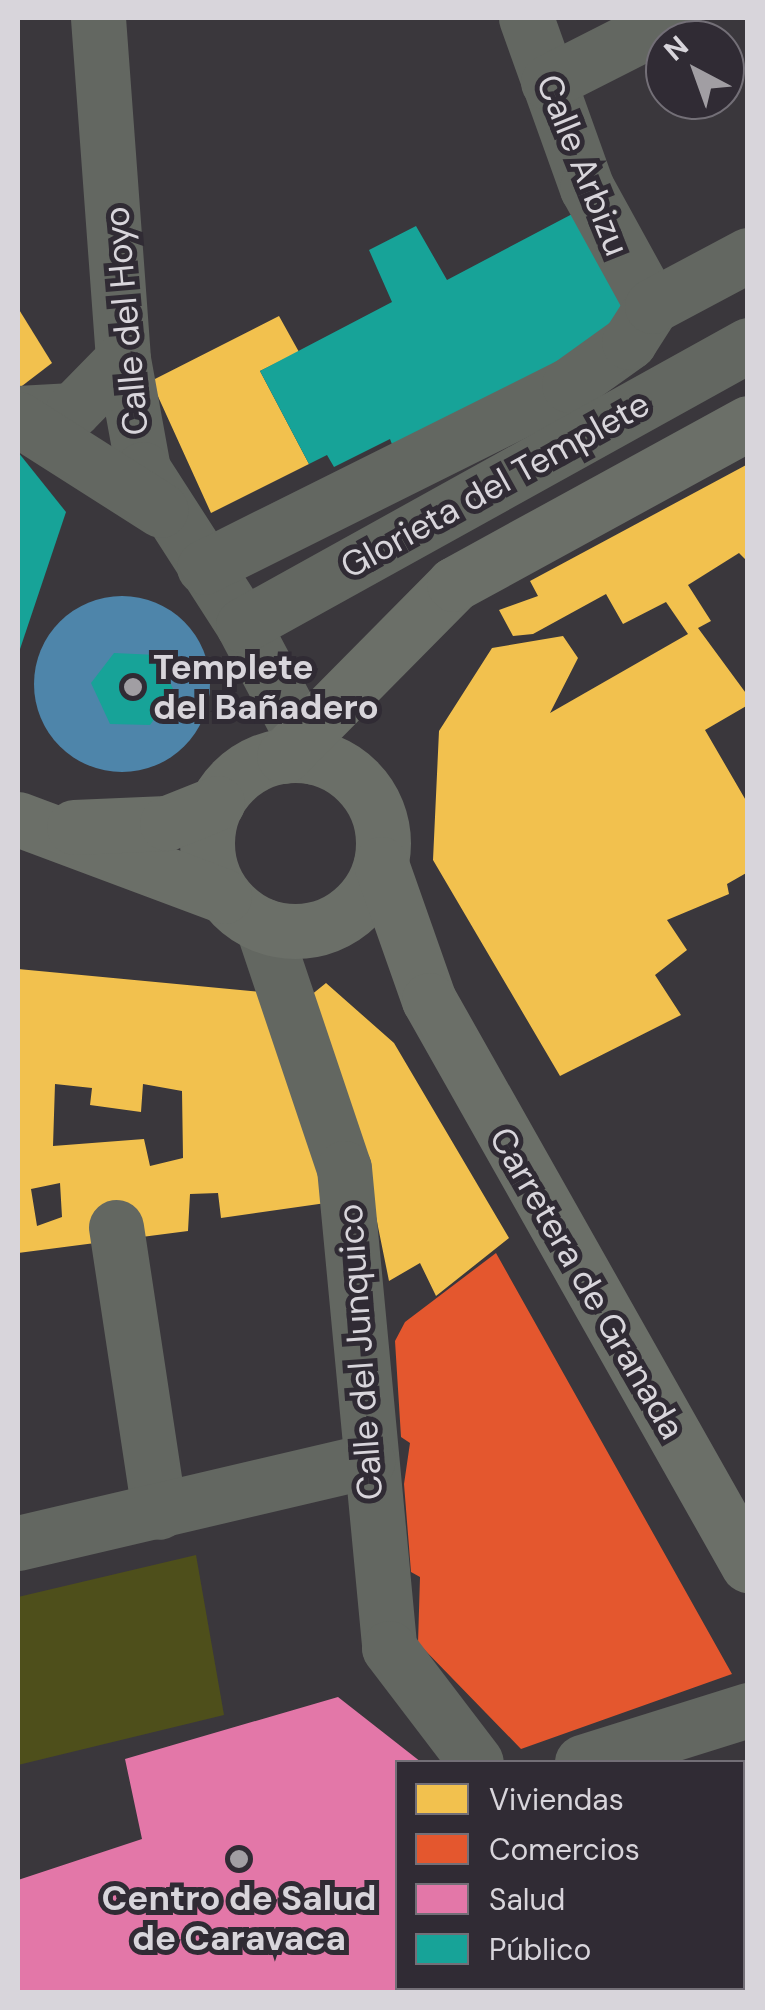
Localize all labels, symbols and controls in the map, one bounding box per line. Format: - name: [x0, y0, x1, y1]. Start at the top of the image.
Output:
- north arrow: [645, 20, 745, 120]
- text: N: [656, 28, 696, 69]
- street label: Calle Arbizu: [528, 68, 638, 262]
- street label: Calle del Hoyo: [95, 205, 157, 437]
- street label: Glorieta del Templete: [333, 383, 657, 587]
- place label: Templete del Bañadero: [153, 646, 379, 728]
- marker: Templete del Bañadero: [122, 676, 144, 698]
- street label: Carretera de Granada: [481, 1120, 693, 1446]
- street label: Calle del Junquico: [329, 1203, 391, 1501]
- legend: [395, 1760, 745, 1990]
- text: Viviendas: [489, 1780, 624, 1819]
- text: Comercios: [489, 1830, 640, 1869]
- marker: Centro de Salud de Caravaca: [226, 1846, 252, 1872]
- place label: Centro de Salud de Caravaca: [102, 1877, 376, 1959]
- text: Salud: [489, 1880, 565, 1919]
- text: Público: [489, 1930, 591, 1969]

